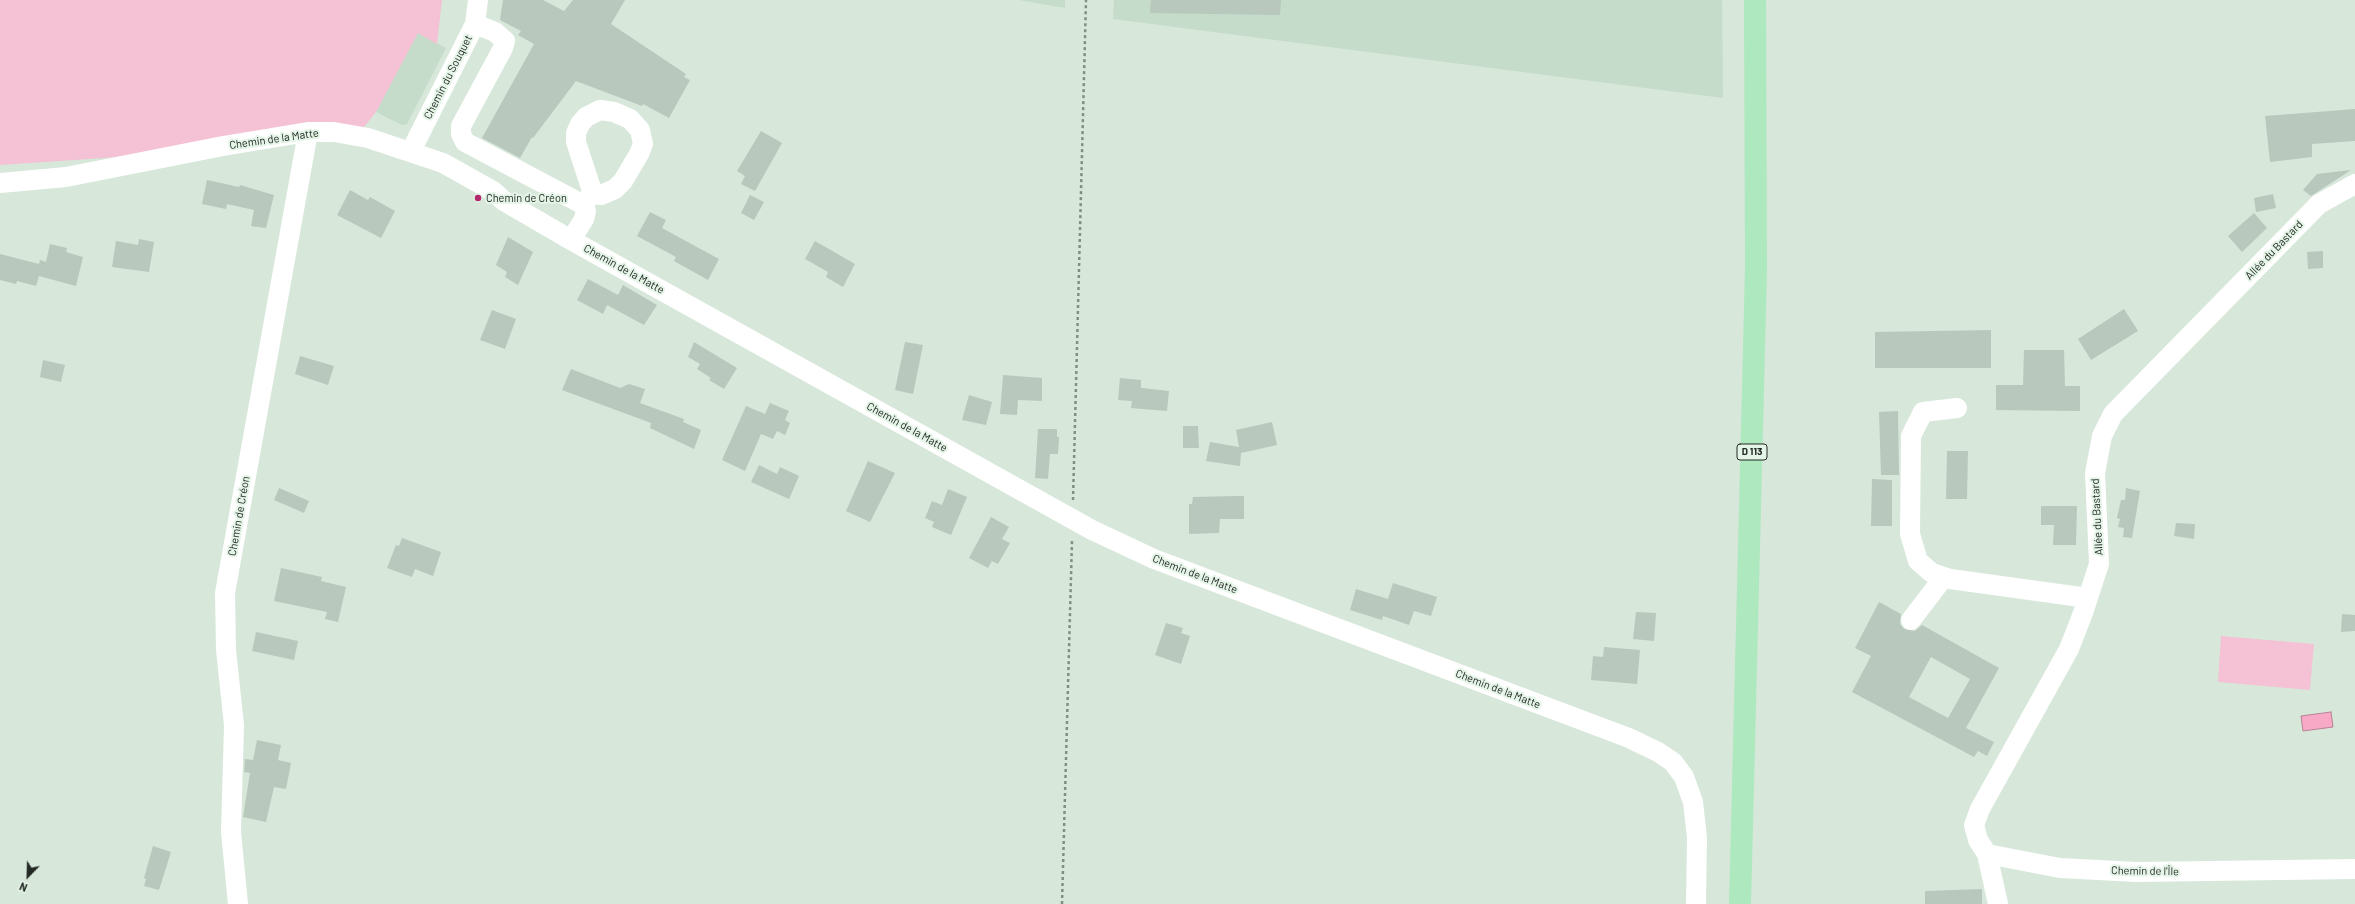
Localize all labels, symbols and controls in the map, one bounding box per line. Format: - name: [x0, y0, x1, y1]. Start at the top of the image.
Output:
- street label: Chemin du Souquet: [421, 33, 475, 121]
- street label: Chemin de la Matte: [229, 126, 319, 152]
- place label: Chemin de Créon: [486, 191, 567, 205]
- marker: Chemin de Créon: [473, 193, 483, 203]
- street label: Allée du Bastard: [2242, 218, 2306, 282]
- street label: Chemin de la Matte: [581, 241, 667, 297]
- street label: Chemin de la Matte: [864, 399, 950, 455]
- road number: D 113: [1737, 444, 1767, 460]
- street label: Chemin de Créon: [225, 475, 253, 557]
- street label: Allée du Bastard: [2088, 478, 2106, 556]
- street label: Chemin de la Matte: [1151, 552, 1239, 596]
- street label: Chemin de la Matte: [1454, 667, 1542, 711]
- north arrow: [8, 856, 48, 896]
- street label: Chemin de l'Île: [2111, 864, 2179, 878]
- text: N: [17, 880, 29, 895]

